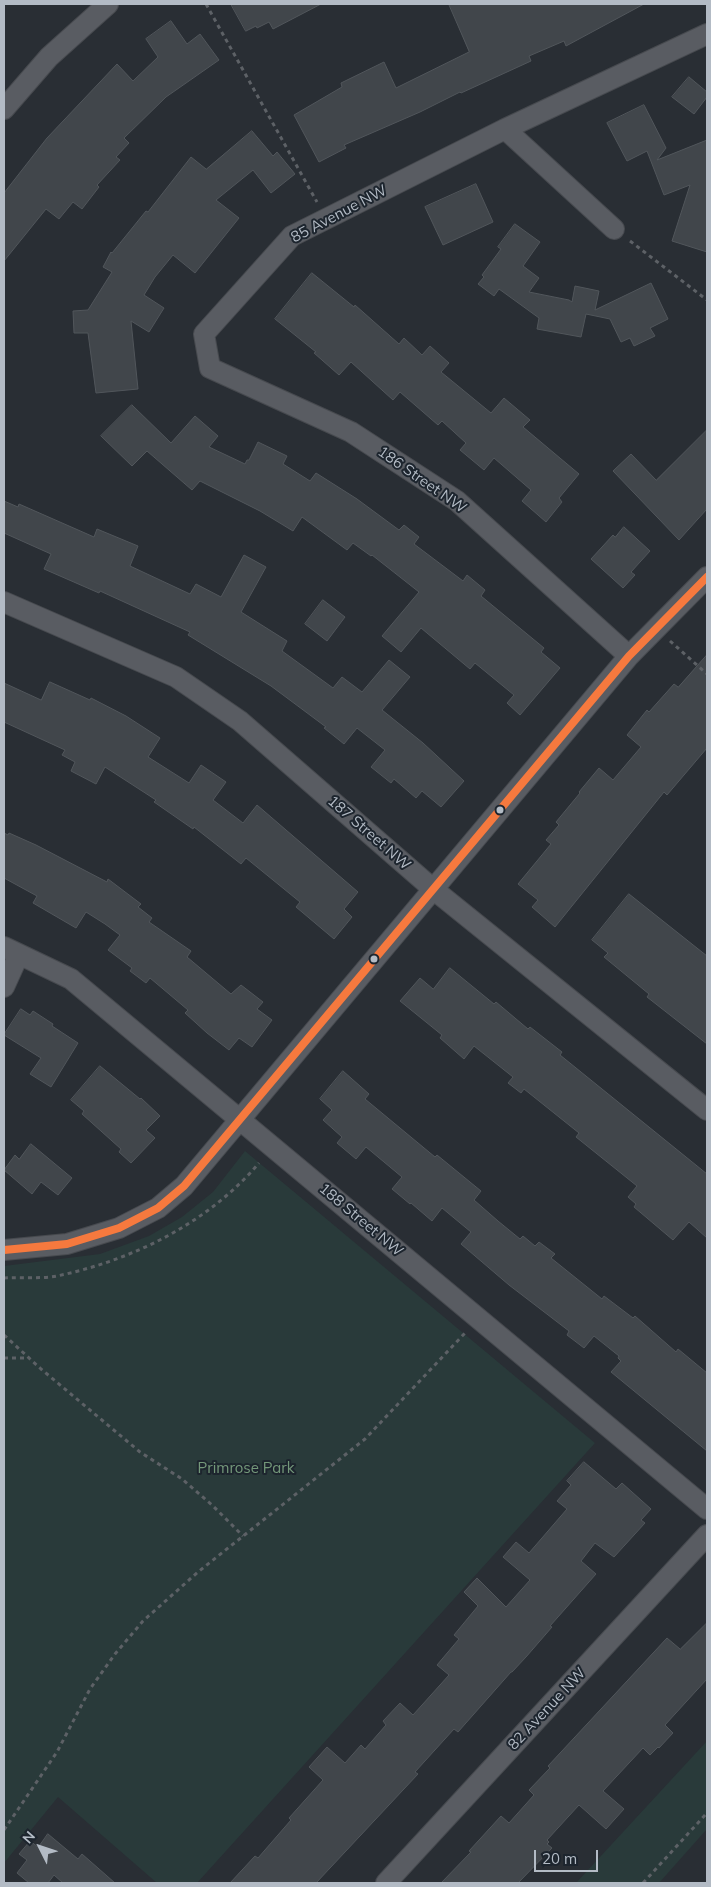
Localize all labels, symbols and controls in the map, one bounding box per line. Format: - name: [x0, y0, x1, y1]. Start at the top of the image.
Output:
- street label: 85 Avenue NW: [288, 181, 390, 247]
- street label: 186 Street NW: [374, 443, 470, 517]
- street label: 187 Street NW: [324, 792, 414, 874]
- unlabelled marker: [495, 805, 505, 815]
- unlabelled marker: [369, 954, 379, 964]
- street label: 188 Street NW: [315, 1180, 407, 1260]
- park label: Primrose Park: [198, 1459, 294, 1477]
- street label: 82 Avenue NW: [504, 1664, 590, 1754]
- north arrow: [15, 1822, 65, 1872]
- text: N: [18, 1827, 39, 1847]
- scale bar: [536, 1840, 600, 1872]
- text: 20 m: [542, 1849, 577, 1868]

